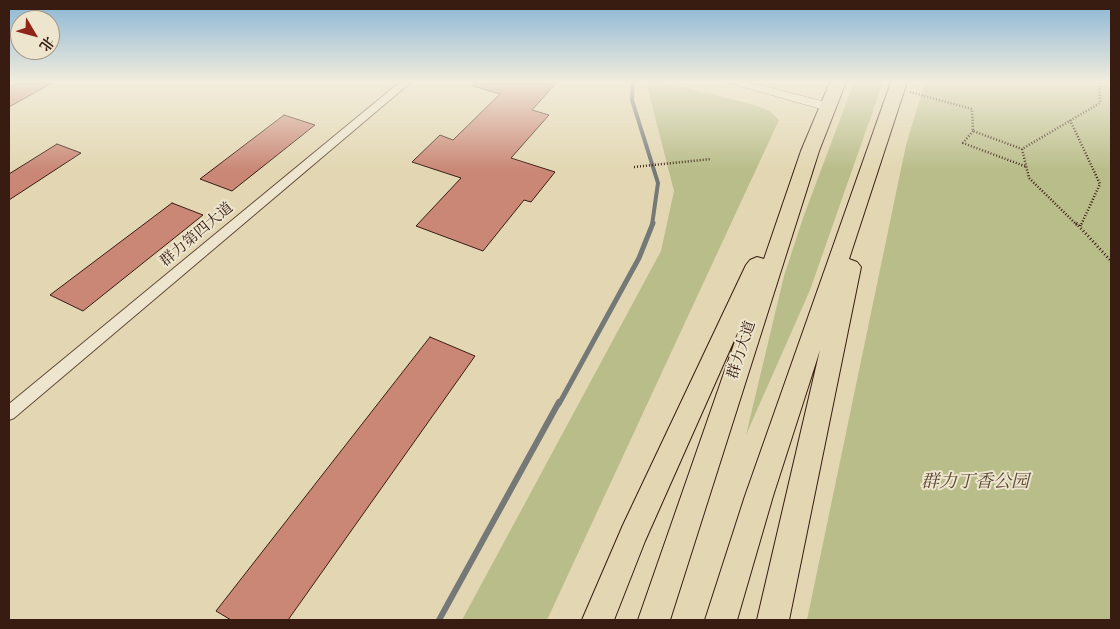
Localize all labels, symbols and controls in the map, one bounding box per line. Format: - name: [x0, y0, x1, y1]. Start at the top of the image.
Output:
- north arrow: [10, 10, 60, 60]
- text: 北: [36, 33, 58, 54]
- street label: 群力第四大道: [157, 199, 237, 271]
- street label: 群力大道: [724, 319, 760, 381]
- park label: 群力丁香公园: [921, 472, 1029, 494]

